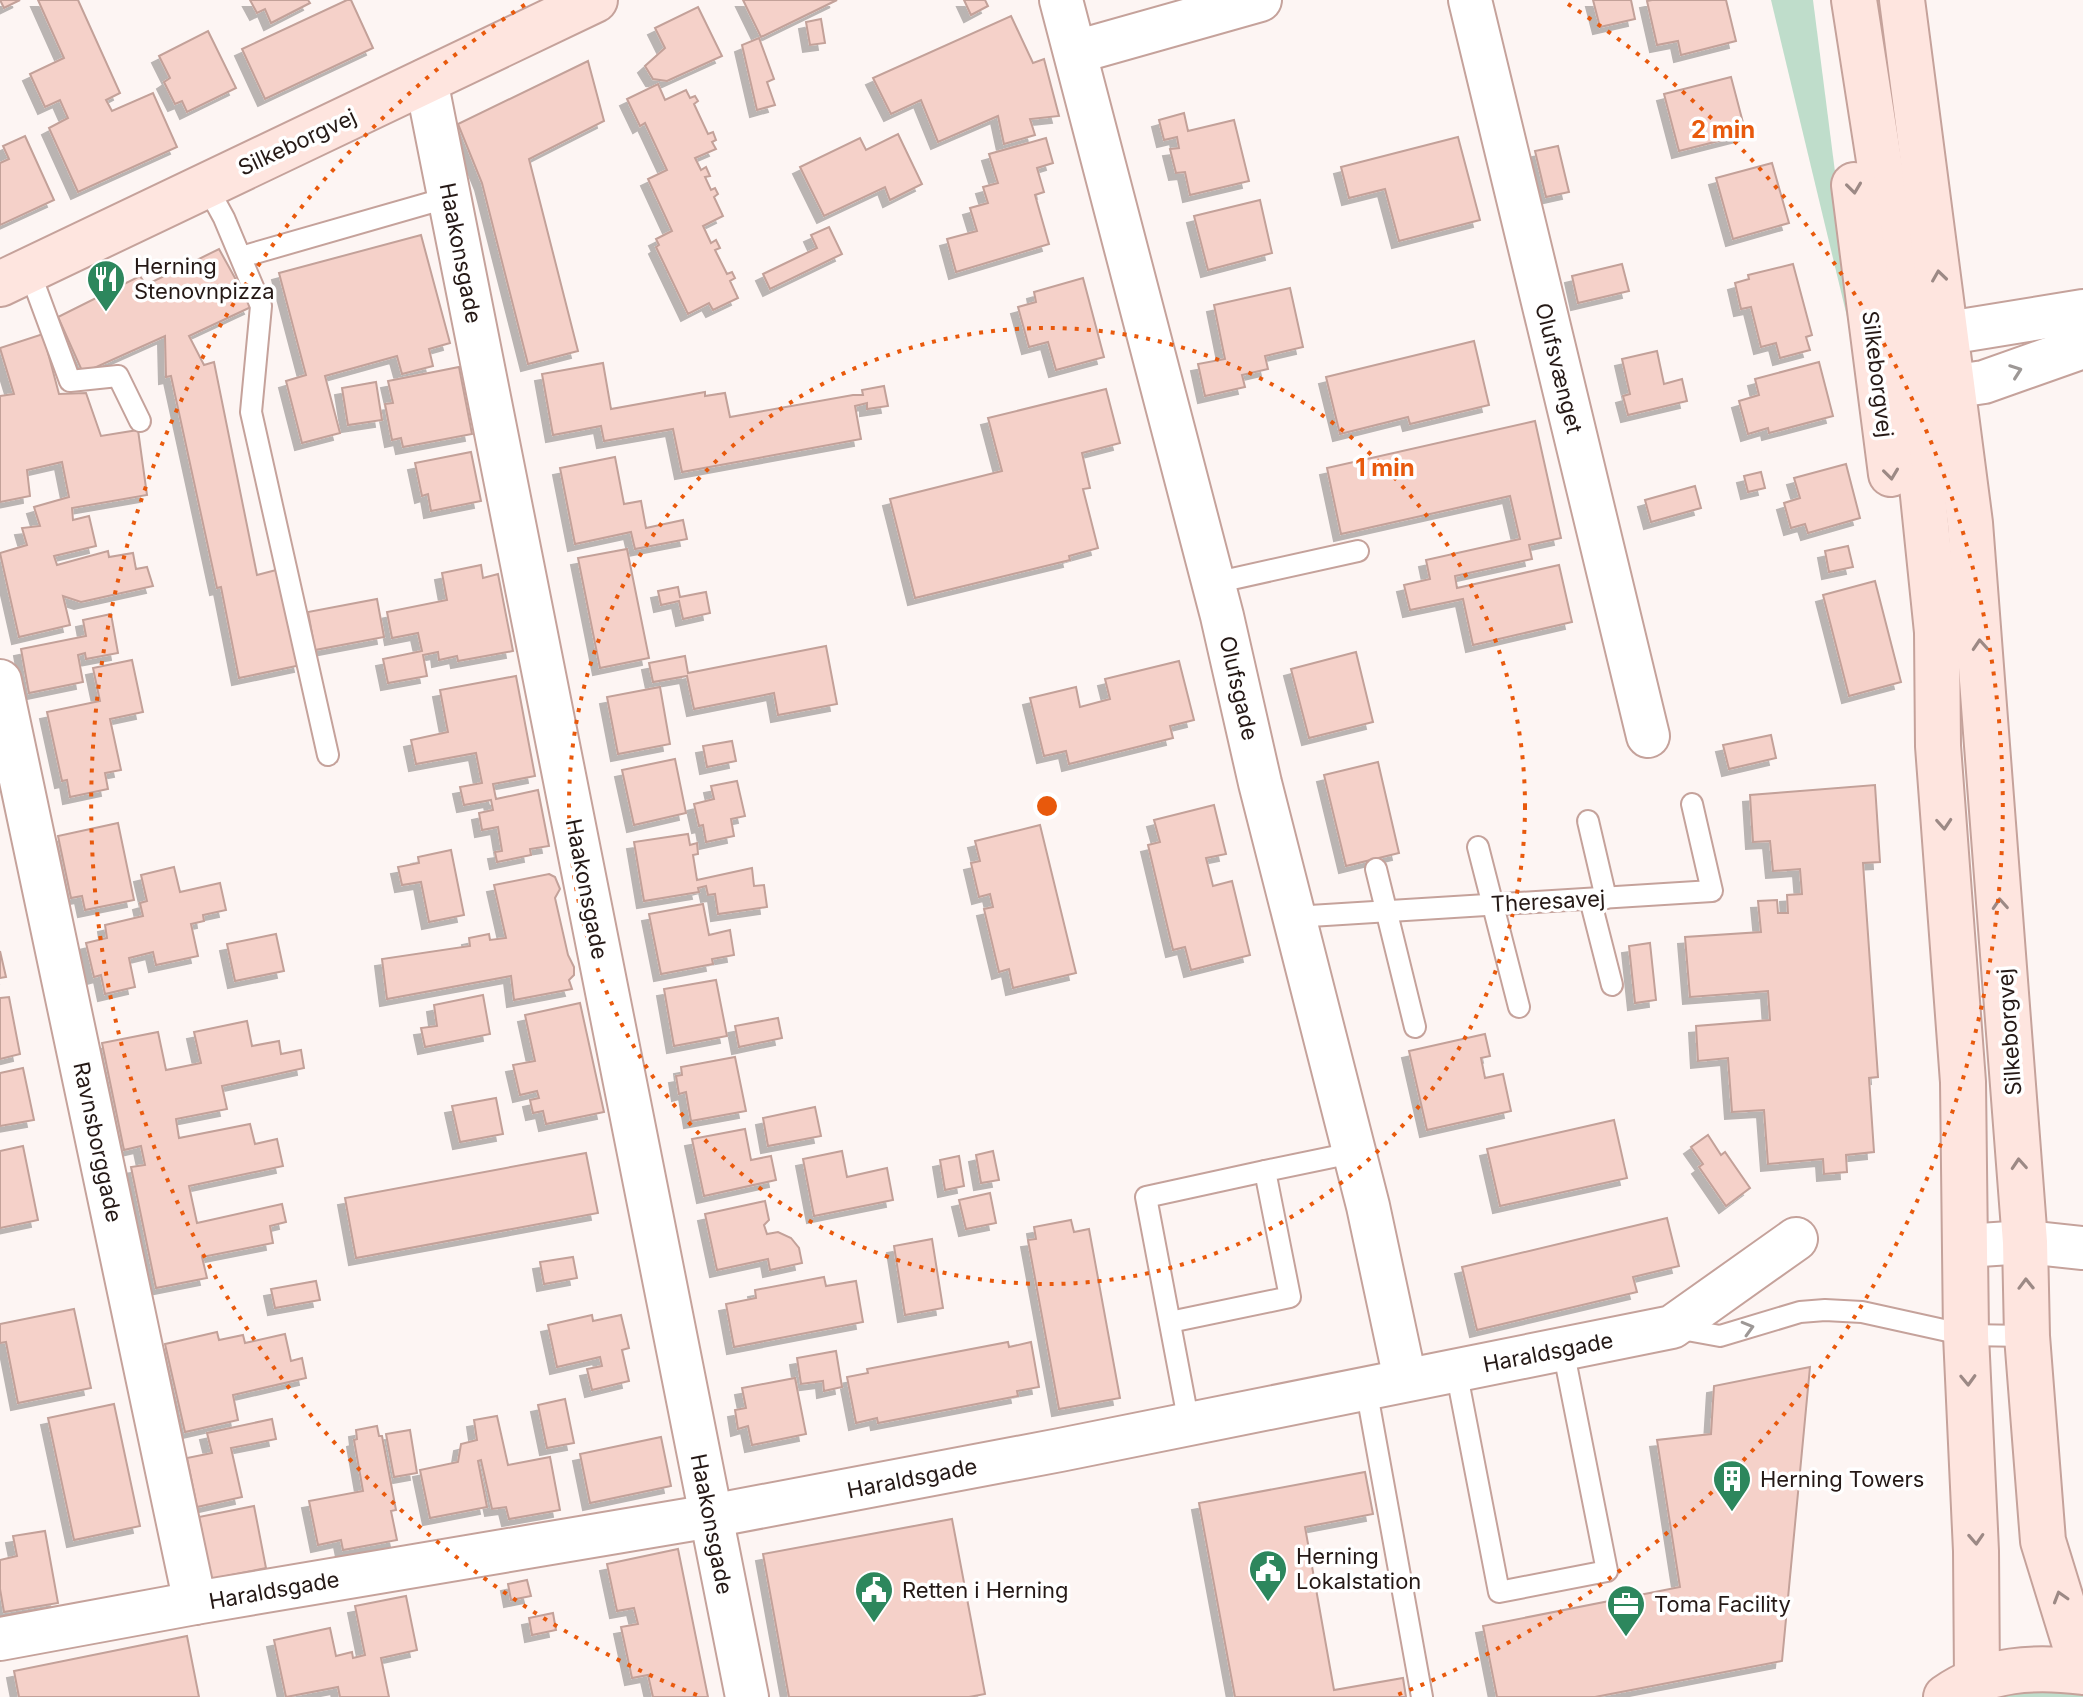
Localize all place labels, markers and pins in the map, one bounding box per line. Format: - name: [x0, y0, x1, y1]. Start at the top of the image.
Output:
- place label: Herning Stenovnpizza: [134, 253, 275, 304]
- restaurant icon: Herning Stenovnpizza: [85, 258, 127, 313]
- centre of rings: [1033, 792, 1061, 820]
- building icon: Herning Towers: [1711, 1458, 1753, 1513]
- place label: Herning Towers: [1760, 1466, 1924, 1492]
- place label: Herning Lokalstation: [1296, 1543, 1421, 1594]
- public building icon: Herning Lokalstation: [1247, 1548, 1289, 1603]
- public building icon: Retten i Herning: [853, 1569, 895, 1624]
- place label: Retten i Herning: [902, 1577, 1068, 1603]
- office icon: Toma Facility: [1605, 1583, 1647, 1638]
- place label: Toma Facility: [1654, 1591, 1791, 1617]

